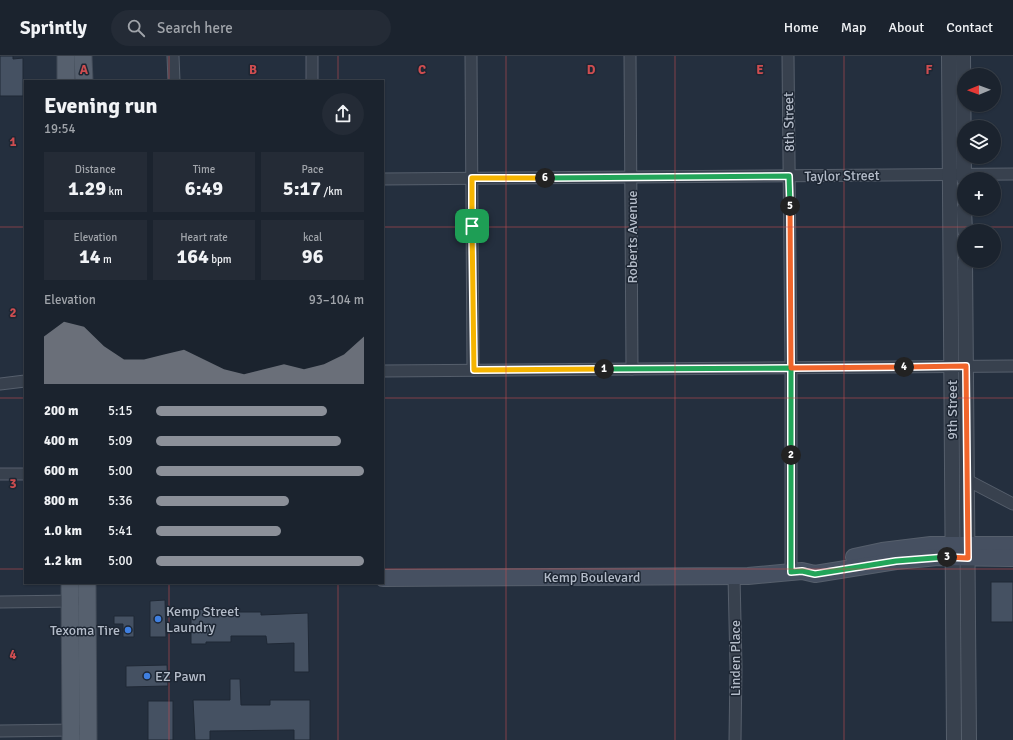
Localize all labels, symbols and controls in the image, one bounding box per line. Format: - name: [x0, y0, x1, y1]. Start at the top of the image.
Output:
- search box: [111, 10, 391, 46]
- text: Sprintly: [20, 16, 87, 40]
- icon: search: [125, 17, 147, 39]
- text: Search here: [157, 19, 233, 37]
- text: Home: [784, 19, 819, 36]
- text: Map: [841, 19, 866, 36]
- text: About: [888, 19, 924, 36]
- text: Contact: [946, 19, 993, 36]
- text: A: [80, 62, 89, 78]
- text: B: [249, 62, 257, 78]
- text: C: [418, 62, 426, 78]
- text: D: [587, 62, 596, 78]
- text: E: [756, 62, 764, 78]
- text: F: [926, 62, 933, 78]
- north arrow: [957, 68, 1001, 112]
- map controls: [957, 68, 1001, 268]
- text: Evening run: [44, 92, 158, 119]
- street label: 8th Street: [780, 92, 798, 152]
- button: share: [322, 93, 364, 135]
- button: layers: [957, 120, 1001, 164]
- text: 19:54: [44, 121, 76, 137]
- text: 1: [9, 134, 17, 150]
- text: Distance: [75, 163, 116, 176]
- text: Time: [193, 163, 215, 176]
- text: Pace: [302, 163, 324, 176]
- street label: Taylor Street: [804, 167, 880, 185]
- pin: 6: [535, 168, 555, 188]
- text: 6: [542, 171, 548, 184]
- button: +: [957, 172, 1001, 216]
- text: 1.29: [68, 176, 106, 201]
- text: 6:49: [185, 176, 223, 201]
- text: 5:17: [283, 176, 321, 201]
- text: km: [106, 185, 123, 198]
- text: /km: [321, 185, 342, 198]
- street label: Roberts Avenue: [624, 190, 641, 284]
- pin: 5: [780, 196, 800, 216]
- text: 5: [787, 199, 793, 212]
- pin: [455, 209, 489, 243]
- icon: arrive: [461, 215, 483, 237]
- button: −: [957, 224, 1001, 268]
- text: Elevation: [73, 231, 117, 244]
- text: Heart rate: [180, 231, 228, 244]
- text: kcal: [303, 231, 322, 244]
- text: 14: [79, 244, 101, 269]
- text: 164: [176, 244, 209, 269]
- text: 96: [302, 244, 323, 269]
- text: m: [101, 253, 112, 266]
- text: bpm: [209, 253, 232, 266]
- text: Elevation: [44, 292, 96, 308]
- text: 93–104 m: [309, 292, 364, 308]
- text: 2: [9, 305, 17, 321]
- pin: 4: [894, 357, 914, 377]
- pin: 1: [594, 359, 614, 379]
- text: 4: [901, 360, 907, 373]
- text: 1: [601, 362, 607, 375]
- street label: 9th Street: [944, 380, 961, 440]
- text: 200 m: [44, 403, 78, 419]
- text: 5:15: [108, 403, 133, 419]
- text: 400 m: [44, 433, 78, 449]
- text: 5:09: [108, 433, 133, 449]
- pin: 2: [781, 445, 801, 465]
- text: 2: [788, 448, 794, 461]
- text: 600 m: [44, 463, 78, 479]
- text: 5:00: [108, 463, 133, 479]
- text: 3: [9, 476, 17, 492]
- text: 800 m: [44, 493, 78, 509]
- text: 5:36: [108, 493, 133, 509]
- text: 1.0 km: [44, 523, 82, 539]
- text: 5:41: [108, 523, 133, 539]
- pin: 3: [937, 547, 957, 567]
- text: 3: [944, 550, 950, 563]
- text: 1.2 km: [44, 553, 82, 569]
- text: 5:00: [108, 553, 133, 569]
- street label: Kemp Boulevard: [544, 569, 640, 586]
- place label: Kemp Street Laundry: [166, 603, 239, 636]
- marker: Kemp Street Laundry: [153, 614, 163, 624]
- street label: Linden Place: [727, 620, 744, 696]
- place label: Texoma Tire: [50, 622, 120, 639]
- marker: Texoma Tire: [123, 625, 133, 635]
- text: 4: [9, 647, 17, 663]
- place label: EZ Pawn: [155, 668, 206, 685]
- marker: EZ Pawn: [142, 671, 152, 681]

